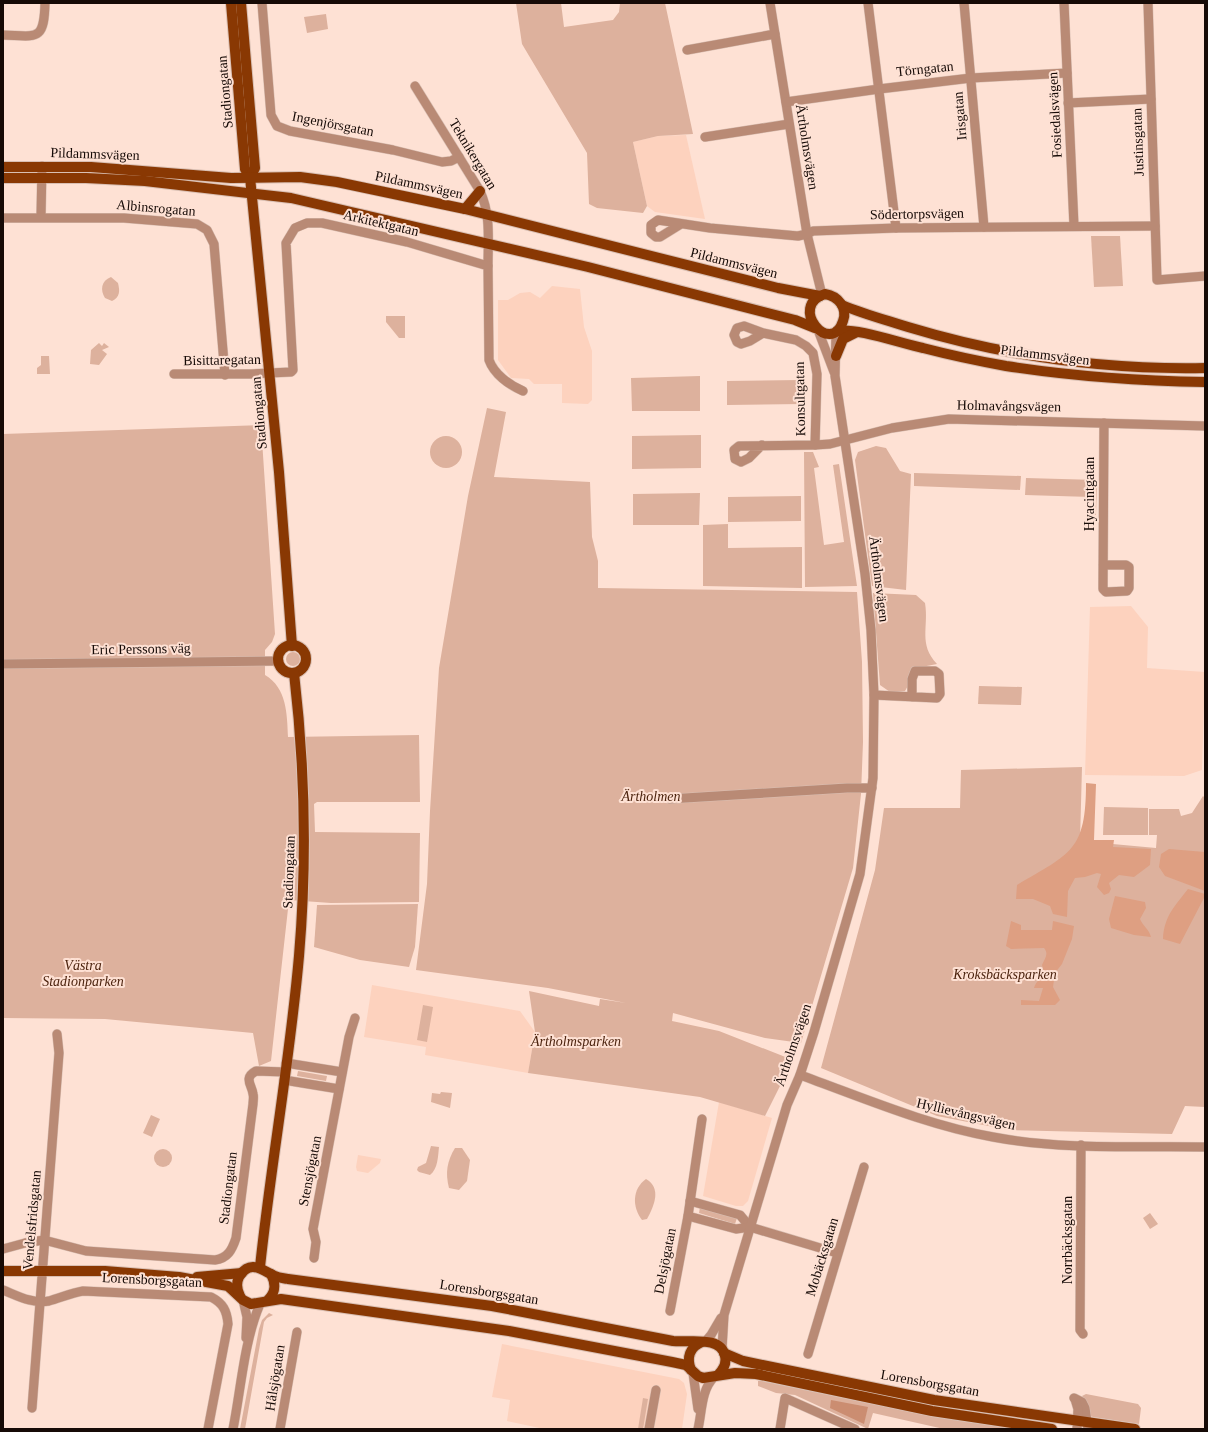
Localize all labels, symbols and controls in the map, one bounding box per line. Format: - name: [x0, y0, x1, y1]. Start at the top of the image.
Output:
- street label: Stadiongatan: [214, 55, 236, 129]
- street label: Törngatan: [896, 59, 954, 79]
- street label: Fosiedalsvägen: [1045, 72, 1065, 158]
- street label: Irisgatan: [950, 91, 970, 141]
- street label: Ärtholmsvägen: [793, 103, 822, 191]
- street label: Justinsgatan: [1129, 108, 1147, 176]
- street label: Ingenjörsgatan: [291, 109, 375, 139]
- street label: Teknikergatan: [446, 116, 500, 192]
- street label: Pildammsvägen: [50, 145, 140, 163]
- street label: Pildammsvägen: [374, 168, 464, 202]
- street label: Albinsrogatan: [116, 197, 196, 219]
- street label: Södertorpsvägen: [870, 206, 964, 222]
- street label: Arkitektgatan: [342, 207, 420, 239]
- street label: Pildammsvägen: [689, 245, 779, 281]
- street label: Pildammsvägen: [1000, 342, 1090, 368]
- street label: Bisittaregatan: [183, 352, 261, 368]
- street label: Konsultgatan: [792, 362, 808, 436]
- street label: Stadiongatan: [248, 376, 270, 450]
- street label: Holmavångsvägen: [957, 398, 1061, 414]
- street label: Hyacintgatan: [1082, 457, 1097, 531]
- street label: Ärtholmsvägen: [866, 535, 893, 623]
- street label: Eric Perssons väg: [91, 641, 191, 657]
- park label: Ärtholmen: [620, 788, 681, 804]
- street label: Stadiongatan: [280, 835, 298, 909]
- park label: Västra Stadionparken: [42, 958, 124, 989]
- park label: Kroksbäcksparken: [952, 967, 1057, 982]
- street label: Ärtholmsvägen: [771, 1001, 814, 1088]
- park label: Ärtholmsparken: [530, 1033, 621, 1049]
- street label: Hyllievångsvägen: [915, 1095, 1017, 1133]
- street label: Stensjögatan: [296, 1134, 324, 1208]
- street label: Stadiongatan: [216, 1151, 240, 1225]
- street label: Vendelsfridsgatan: [20, 1169, 44, 1271]
- street label: Norrbäcksgatan: [1060, 1196, 1075, 1284]
- street label: Mobäcksgatan: [803, 1216, 841, 1298]
- street label: Delsjögatan: [651, 1227, 679, 1295]
- street label: Lorensborgsgatan: [102, 1270, 202, 1290]
- street label: Lorensborgsgatan: [438, 1277, 540, 1307]
- street label: Hålsjögatan: [262, 1344, 288, 1412]
- street label: Lorensborgsgatan: [879, 1367, 981, 1399]

